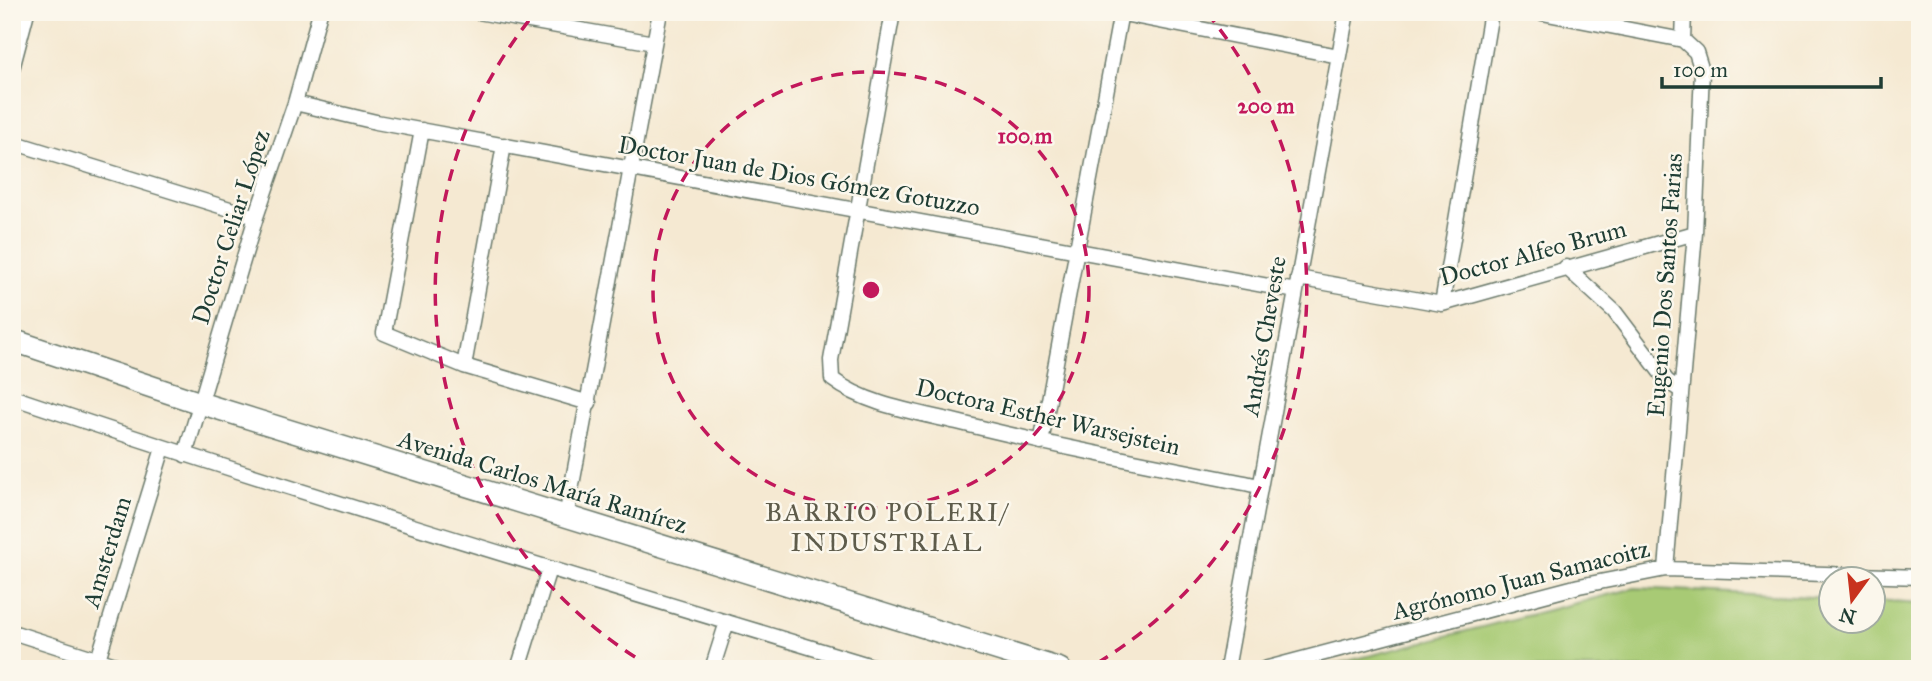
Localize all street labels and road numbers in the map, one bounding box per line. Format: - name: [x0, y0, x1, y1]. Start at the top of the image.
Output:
- street label: Doctor Celiar López: [185, 126, 277, 328]
- street label: Doctor Juan de Dios Gómez Gotuzzo: [616, 129, 982, 223]
- street label: Eugenio Dos Santos Farias: [1641, 152, 1689, 418]
- street label: Doctor Alfeo Brum: [1436, 214, 1630, 292]
- street label: Andrés Cheveste: [1235, 254, 1293, 419]
- street label: Doctora Esther Warsejstein: [913, 372, 1183, 462]
- street label: Avenida Carlos María Ramírez: [394, 423, 691, 540]
- street label: Amsterdam: [76, 493, 138, 612]
- street label: Agrónomo Juan Samacoitz: [1388, 533, 1653, 627]

